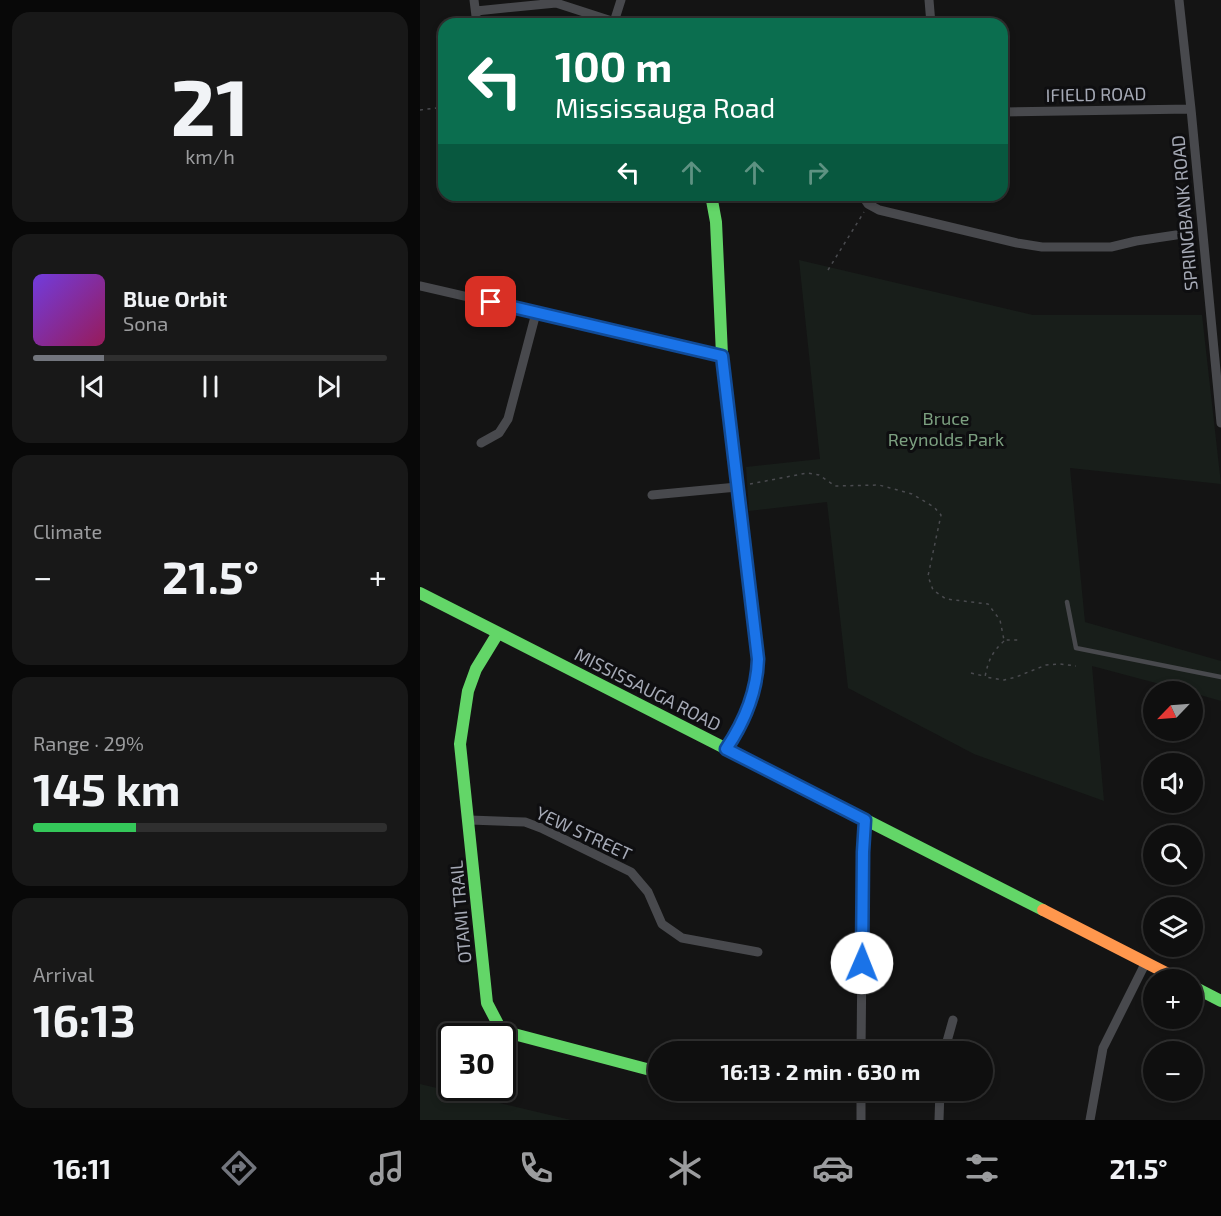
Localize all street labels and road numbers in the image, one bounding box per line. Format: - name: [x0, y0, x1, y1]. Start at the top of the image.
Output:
- street label: IFIELD ROAD: [1045, 82, 1147, 106]
- street label: SPRINGBANK ROAD: [1166, 134, 1202, 292]
- street label: MISSISSAUGA ROAD: [571, 643, 725, 735]
- street label: YEW STREET: [533, 801, 636, 865]
- street label: OTAMI TRAIL: [445, 860, 475, 964]

